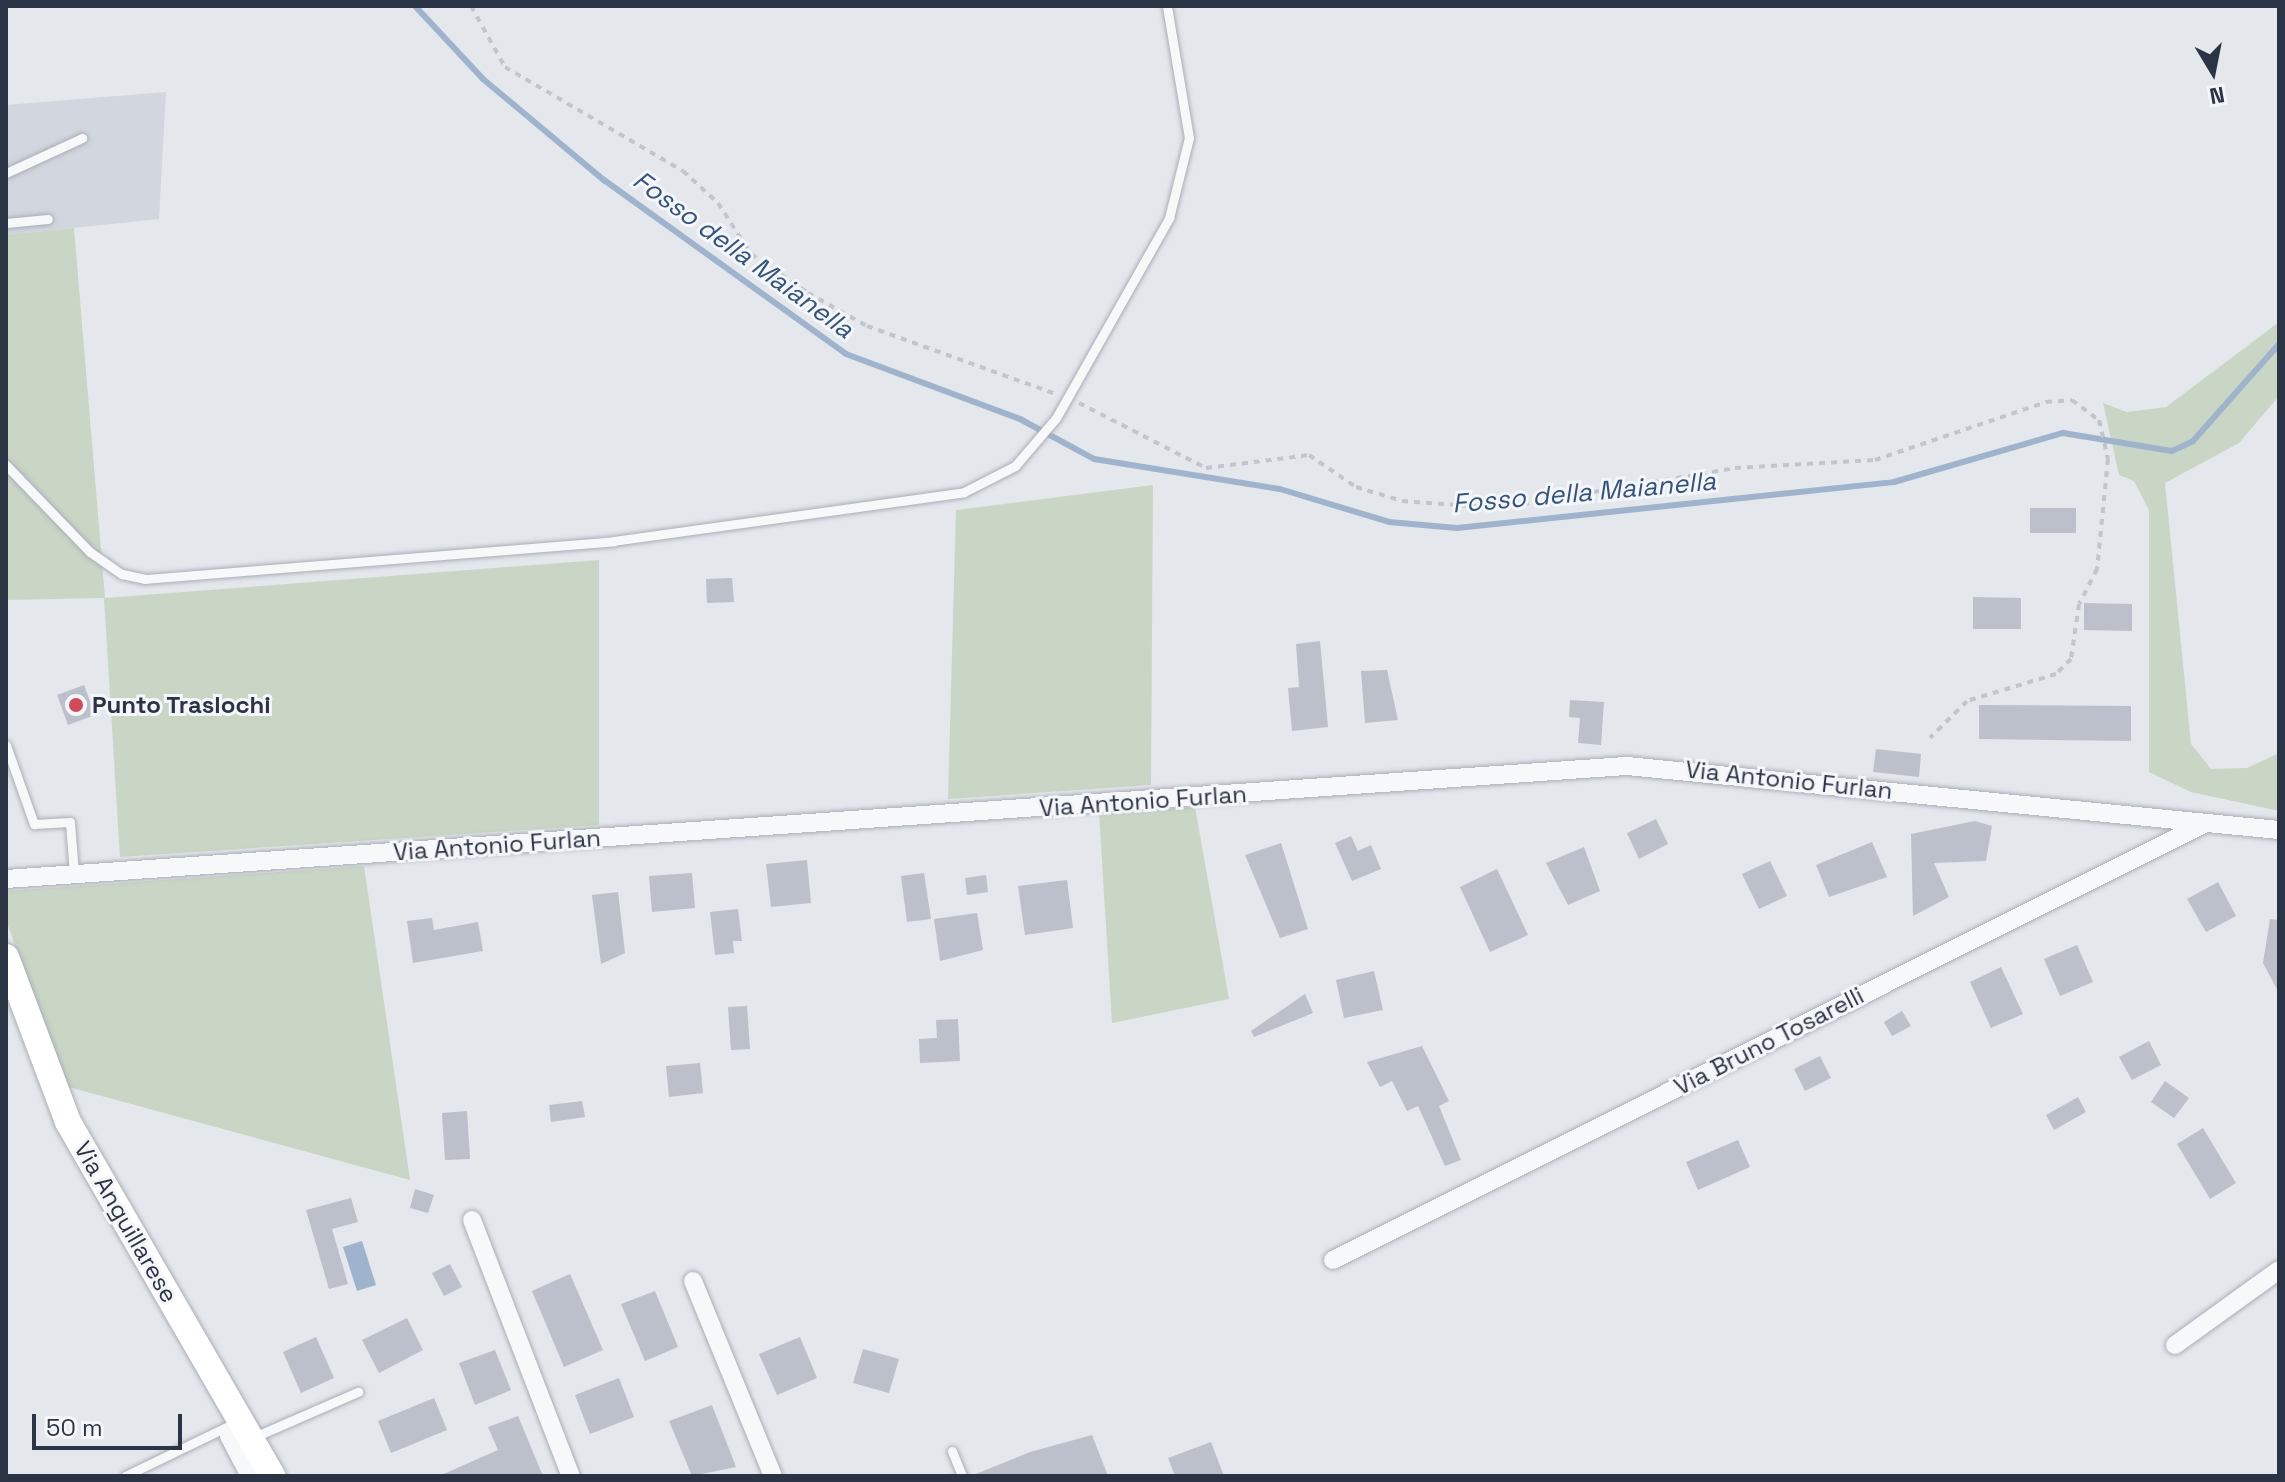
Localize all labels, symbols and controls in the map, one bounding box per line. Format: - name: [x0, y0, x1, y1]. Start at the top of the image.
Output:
- north arrow: [2173, 32, 2253, 112]
- text: N: [2207, 81, 2227, 111]
- water label: Fosso della Maianella: [627, 165, 859, 345]
- water label: Fosso della Maianella: [1451, 466, 1717, 520]
- place label: Punto Traslochi: [92, 691, 271, 719]
- marker: Punto Traslochi: [67, 696, 85, 714]
- street label: Via Antonio Furlan: [1684, 755, 1894, 805]
- street label: Via Antonio Furlan: [1038, 779, 1248, 823]
- street label: Via Antonio Furlan: [392, 823, 602, 867]
- street label: Via Bruno Tosarelli: [1669, 981, 1869, 1101]
- street label: Via Anguillarese: [68, 1136, 184, 1308]
- scale bar: [36, 1398, 186, 1448]
- text: 50 m: [46, 1412, 103, 1443]

